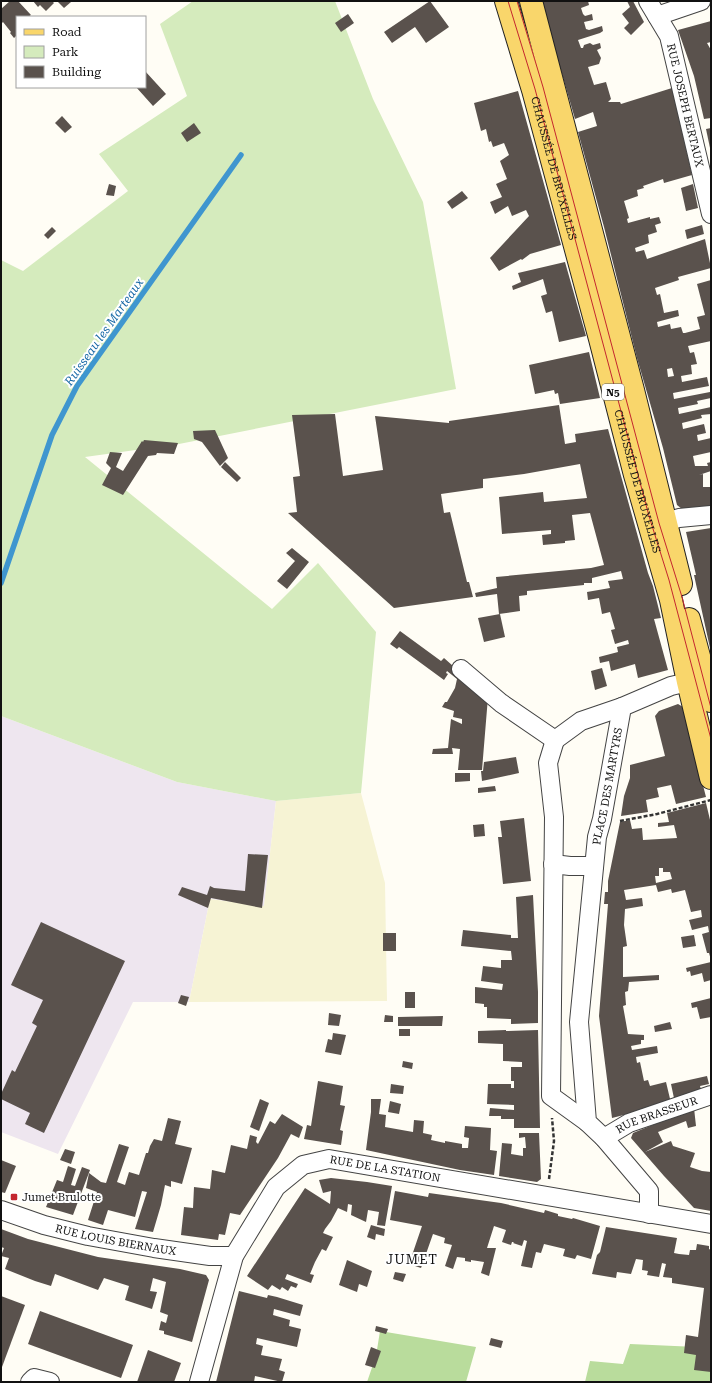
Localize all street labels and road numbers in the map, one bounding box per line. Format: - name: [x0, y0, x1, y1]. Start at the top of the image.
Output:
- street label: RUE JOSEPH BERTAUX: [664, 42, 706, 169]
- street label: CHAUSSÉE DE BRUXELLES: [528, 95, 579, 242]
- road number: N5: [602, 384, 624, 400]
- street label: CHAUSSÉE DE BRUXELLES: [611, 408, 663, 555]
- street label: PLACE DES MARTYRS: [590, 726, 625, 845]
- street label: RUE BRASSEUR: [614, 1094, 700, 1136]
- street label: RUE DE LA STATION: [329, 1153, 442, 1185]
- street label: RUE LOUIS BIERNAUX: [54, 1222, 177, 1258]

